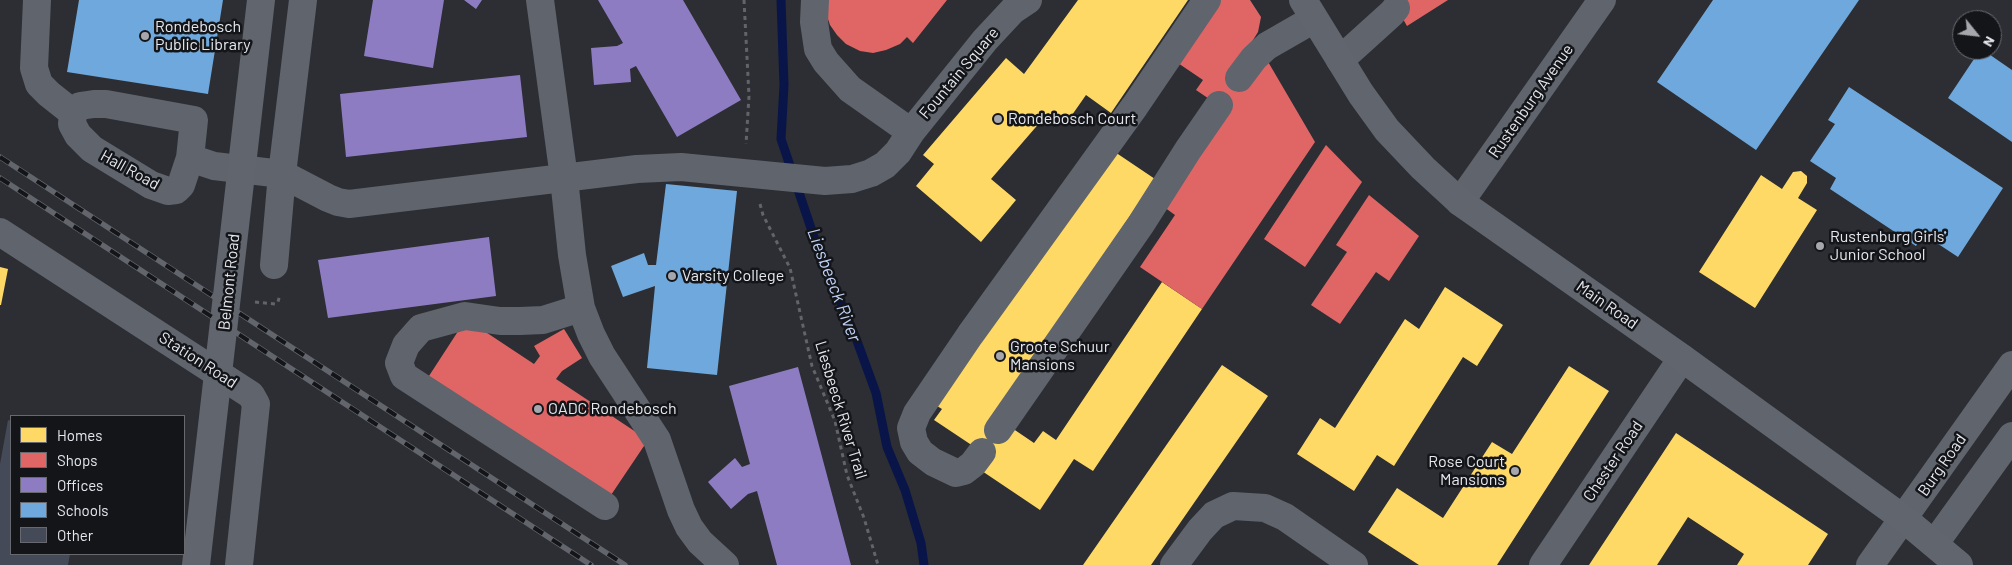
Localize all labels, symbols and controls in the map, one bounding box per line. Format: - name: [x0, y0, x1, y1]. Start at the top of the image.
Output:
- north arrow: [1952, 10, 2002, 60]
- place label: Rondebosch Public Library: [155, 17, 251, 55]
- street label: Fountain Square: [915, 23, 1003, 123]
- marker: Rondebosch Public Library: [139, 30, 151, 42]
- text: N: [1980, 34, 1999, 50]
- street label: Rustenburg Avenue: [1485, 40, 1577, 162]
- place label: Rondebosch Court: [1008, 109, 1136, 129]
- marker: Rondebosch Court: [992, 113, 1004, 125]
- street label: Hall Road: [97, 146, 163, 194]
- water label: Liesbeeck River: [802, 225, 866, 345]
- place label: Rustenburg Girls' Junior School: [1830, 227, 1946, 265]
- street label: Belmont Road: [214, 233, 244, 331]
- marker: Rustenburg Girls' Junior School: [1814, 240, 1826, 252]
- place label: Varsity College: [682, 266, 784, 286]
- marker: Varsity College: [666, 270, 678, 282]
- street label: Main Road: [1572, 277, 1642, 333]
- street label: Station Road: [155, 328, 241, 392]
- place label: Groote Schuur Mansions: [1010, 337, 1109, 375]
- street label: Liesbeeck River Trail: [811, 339, 871, 481]
- marker: Groote Schuur Mansions: [994, 350, 1006, 362]
- place label: OADC Rondebosch: [548, 399, 677, 419]
- marker: OADC Rondebosch: [532, 403, 544, 415]
- legend: [10, 415, 185, 555]
- street label: Chester Road: [1579, 417, 1647, 505]
- text: Homes: [57, 426, 102, 444]
- street label: Burg Road: [1914, 430, 1970, 500]
- text: Shops: [57, 451, 97, 469]
- place label: Rose Court Mansions: [1428, 452, 1505, 490]
- marker: Rose Court Mansions: [1509, 465, 1521, 477]
- text: Offices: [57, 476, 103, 494]
- text: Schools: [57, 501, 109, 519]
- text: Other: [57, 526, 93, 544]

